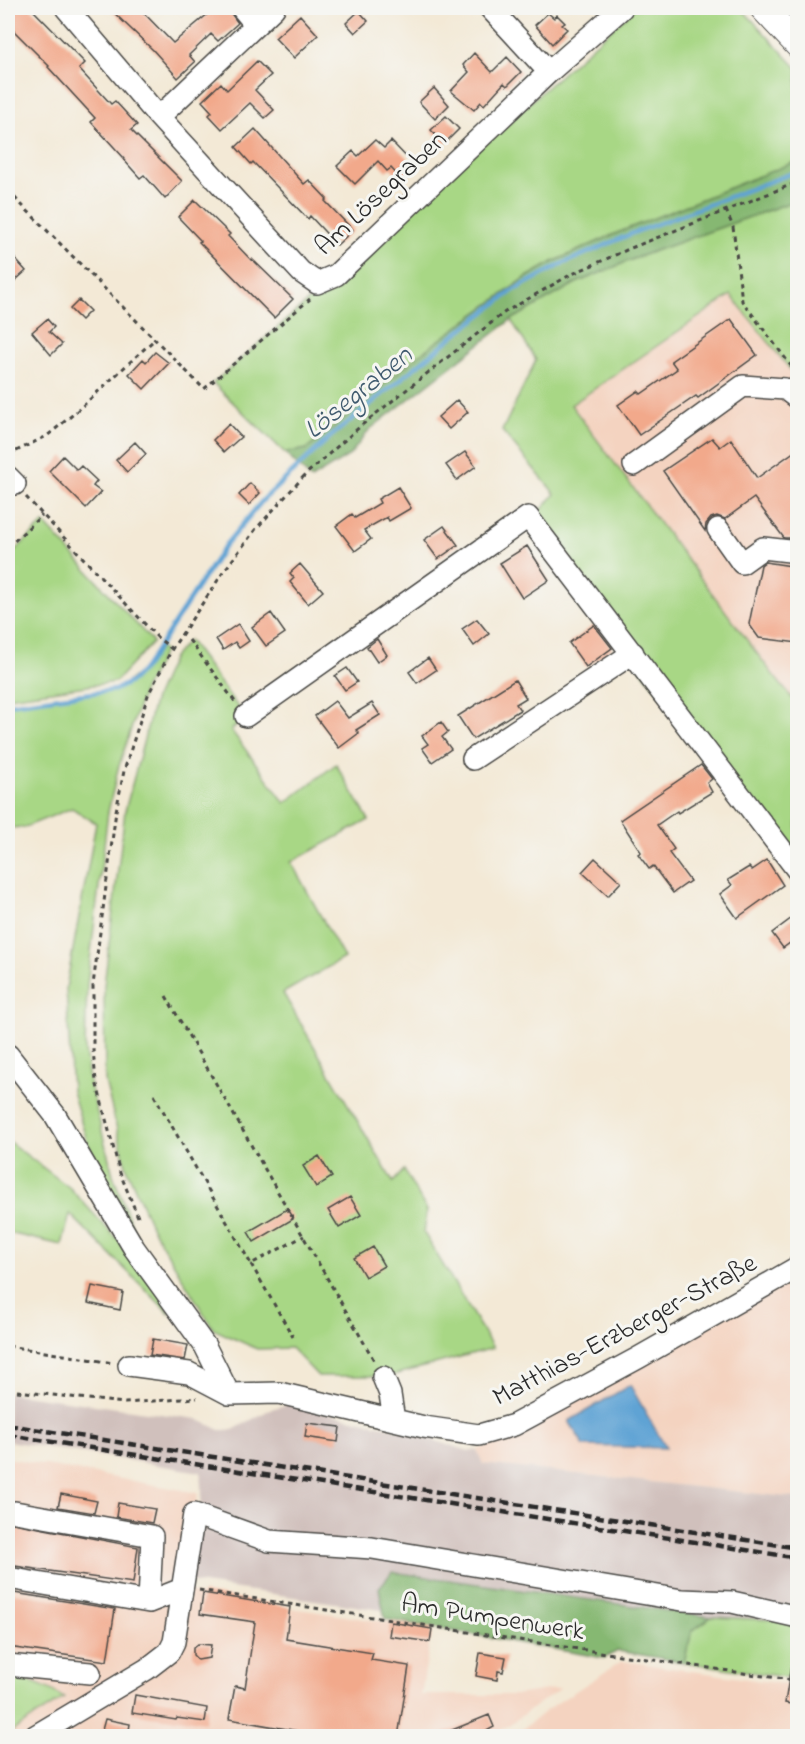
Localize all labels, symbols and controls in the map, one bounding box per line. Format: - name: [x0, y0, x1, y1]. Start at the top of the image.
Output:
- street label: Am Lösegraben: [307, 122, 457, 266]
- water label: Lösegraben: [296, 336, 423, 450]
- street label: Matthias-Erzberger-Straße: [486, 1244, 765, 1418]
- street label: Am Pumpenwerk: [398, 1585, 587, 1652]

